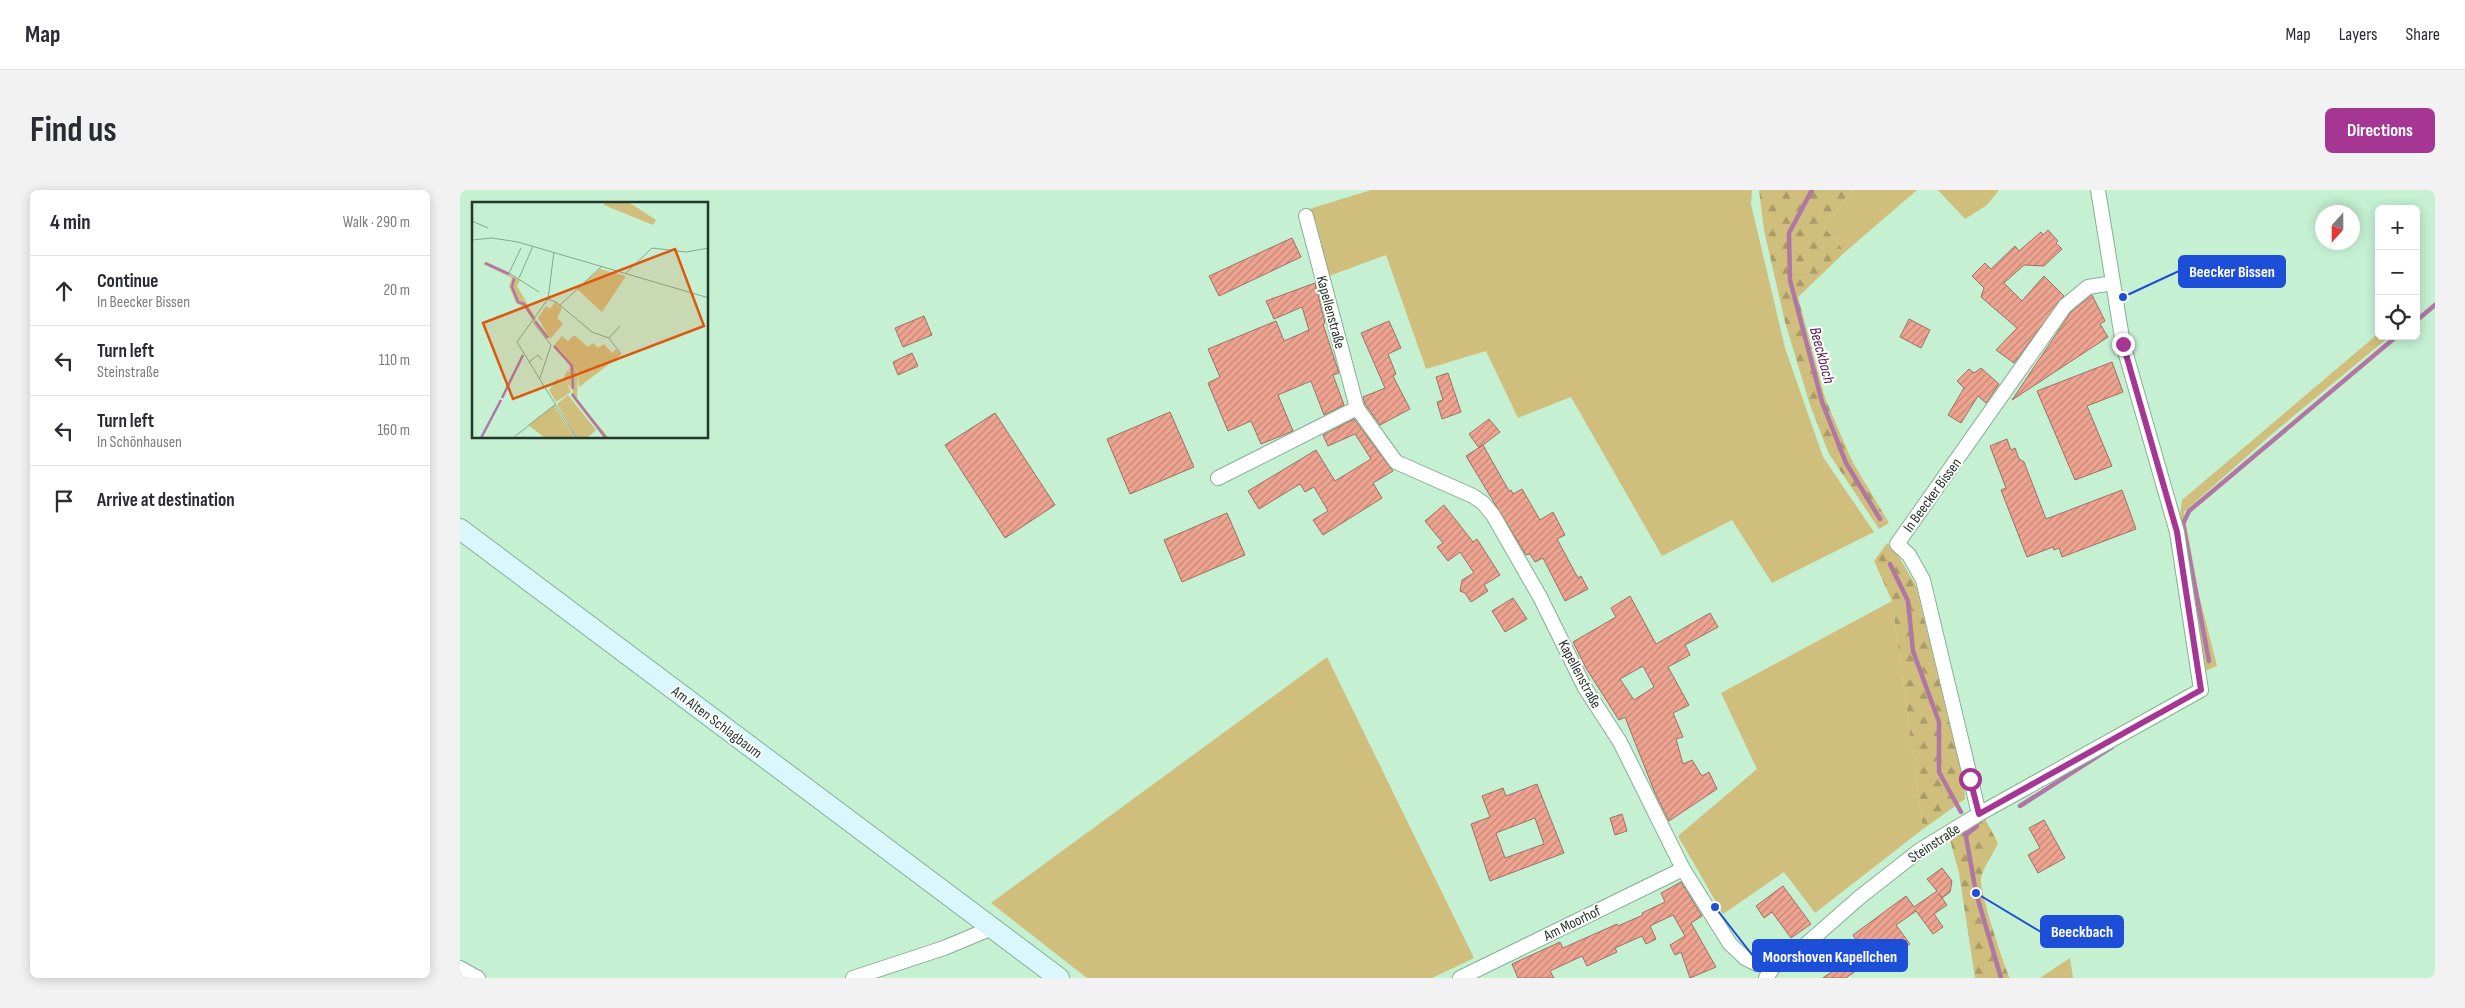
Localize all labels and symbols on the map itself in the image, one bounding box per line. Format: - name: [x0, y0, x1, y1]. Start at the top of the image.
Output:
- inset map: [472, 202, 709, 439]
- north arrow: [2315, 205, 2360, 250]
- callout: Beecker Bissen: [2179, 256, 2285, 287]
- text: Beecker Bissen: [2189, 263, 2275, 282]
- street label: Kapellenstraße: [1312, 274, 1349, 351]
- water label: Beeckbach: [1805, 325, 1838, 386]
- route end: [2112, 333, 2135, 356]
- street label: In Beecker Bissen: [1899, 454, 1966, 536]
- street label: Kapellenstraße: [1554, 637, 1606, 712]
- street label: Am Alten Schlagbaum: [667, 682, 766, 763]
- route start: [1959, 768, 1982, 791]
- street label: Steinstraße: [1905, 820, 1964, 867]
- street label: Am Moorhof: [1540, 901, 1605, 946]
- callout: Beeckbach: [2041, 916, 2123, 947]
- text: Beeckbach: [2051, 923, 2113, 942]
- callout: Moorshoven Kapellchen: [1753, 940, 1907, 971]
- text: Moorshoven Kapellchen: [1763, 948, 1897, 967]

